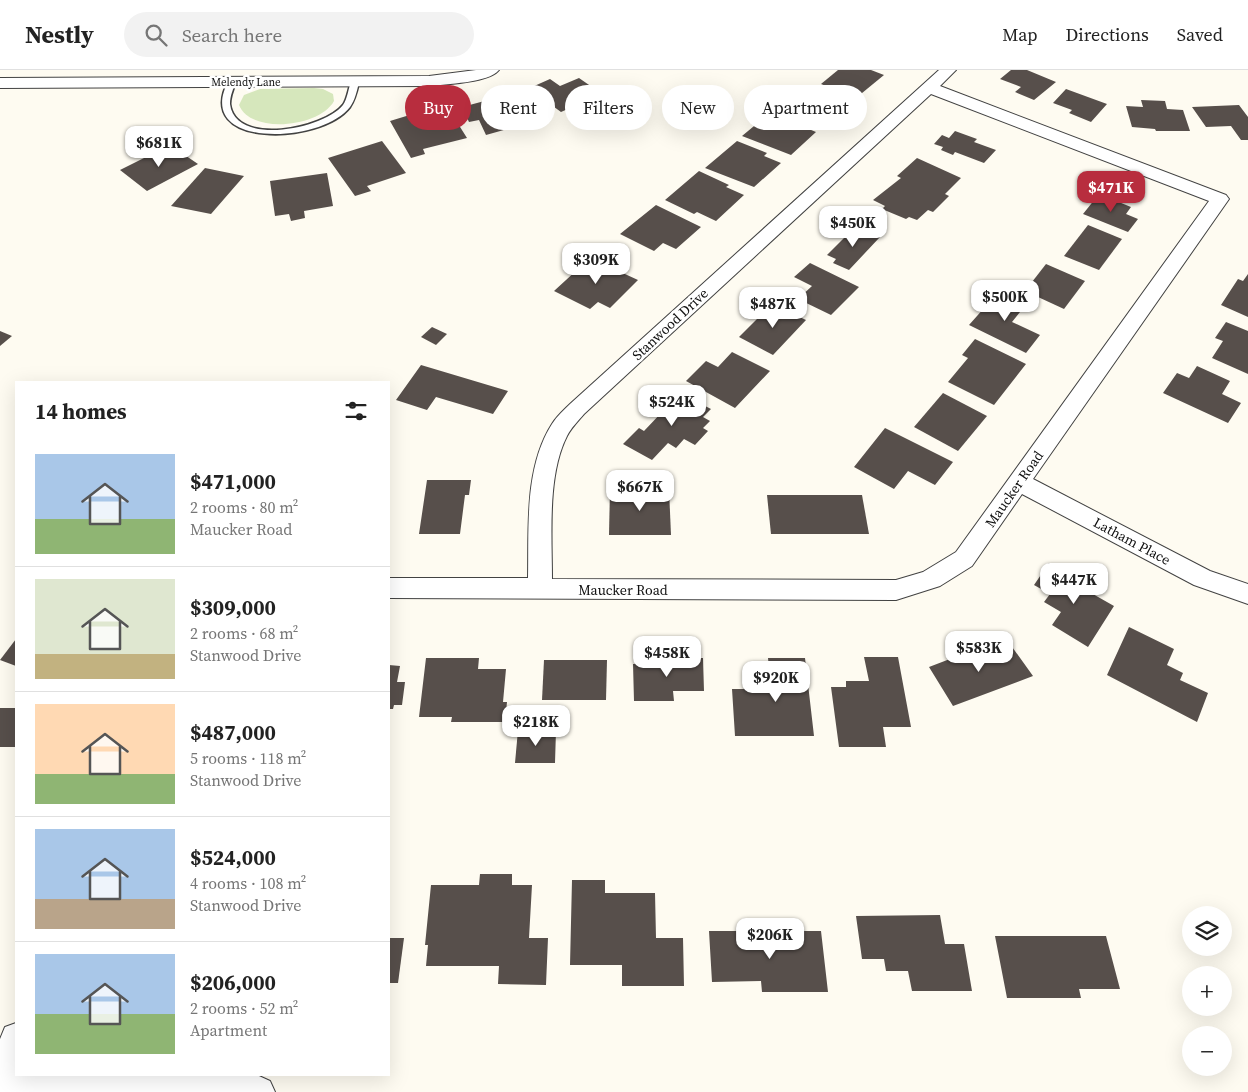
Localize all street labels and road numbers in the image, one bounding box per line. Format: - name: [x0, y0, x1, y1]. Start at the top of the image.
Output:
- street label: Melendy Lane: [211, 75, 281, 90]
- street label: Stanwood Drive: [628, 283, 712, 365]
- street label: Maucker Road: [980, 447, 1048, 531]
- street label: Latham Place: [1090, 512, 1174, 570]
- street label: Maucker Road: [578, 580, 668, 600]

